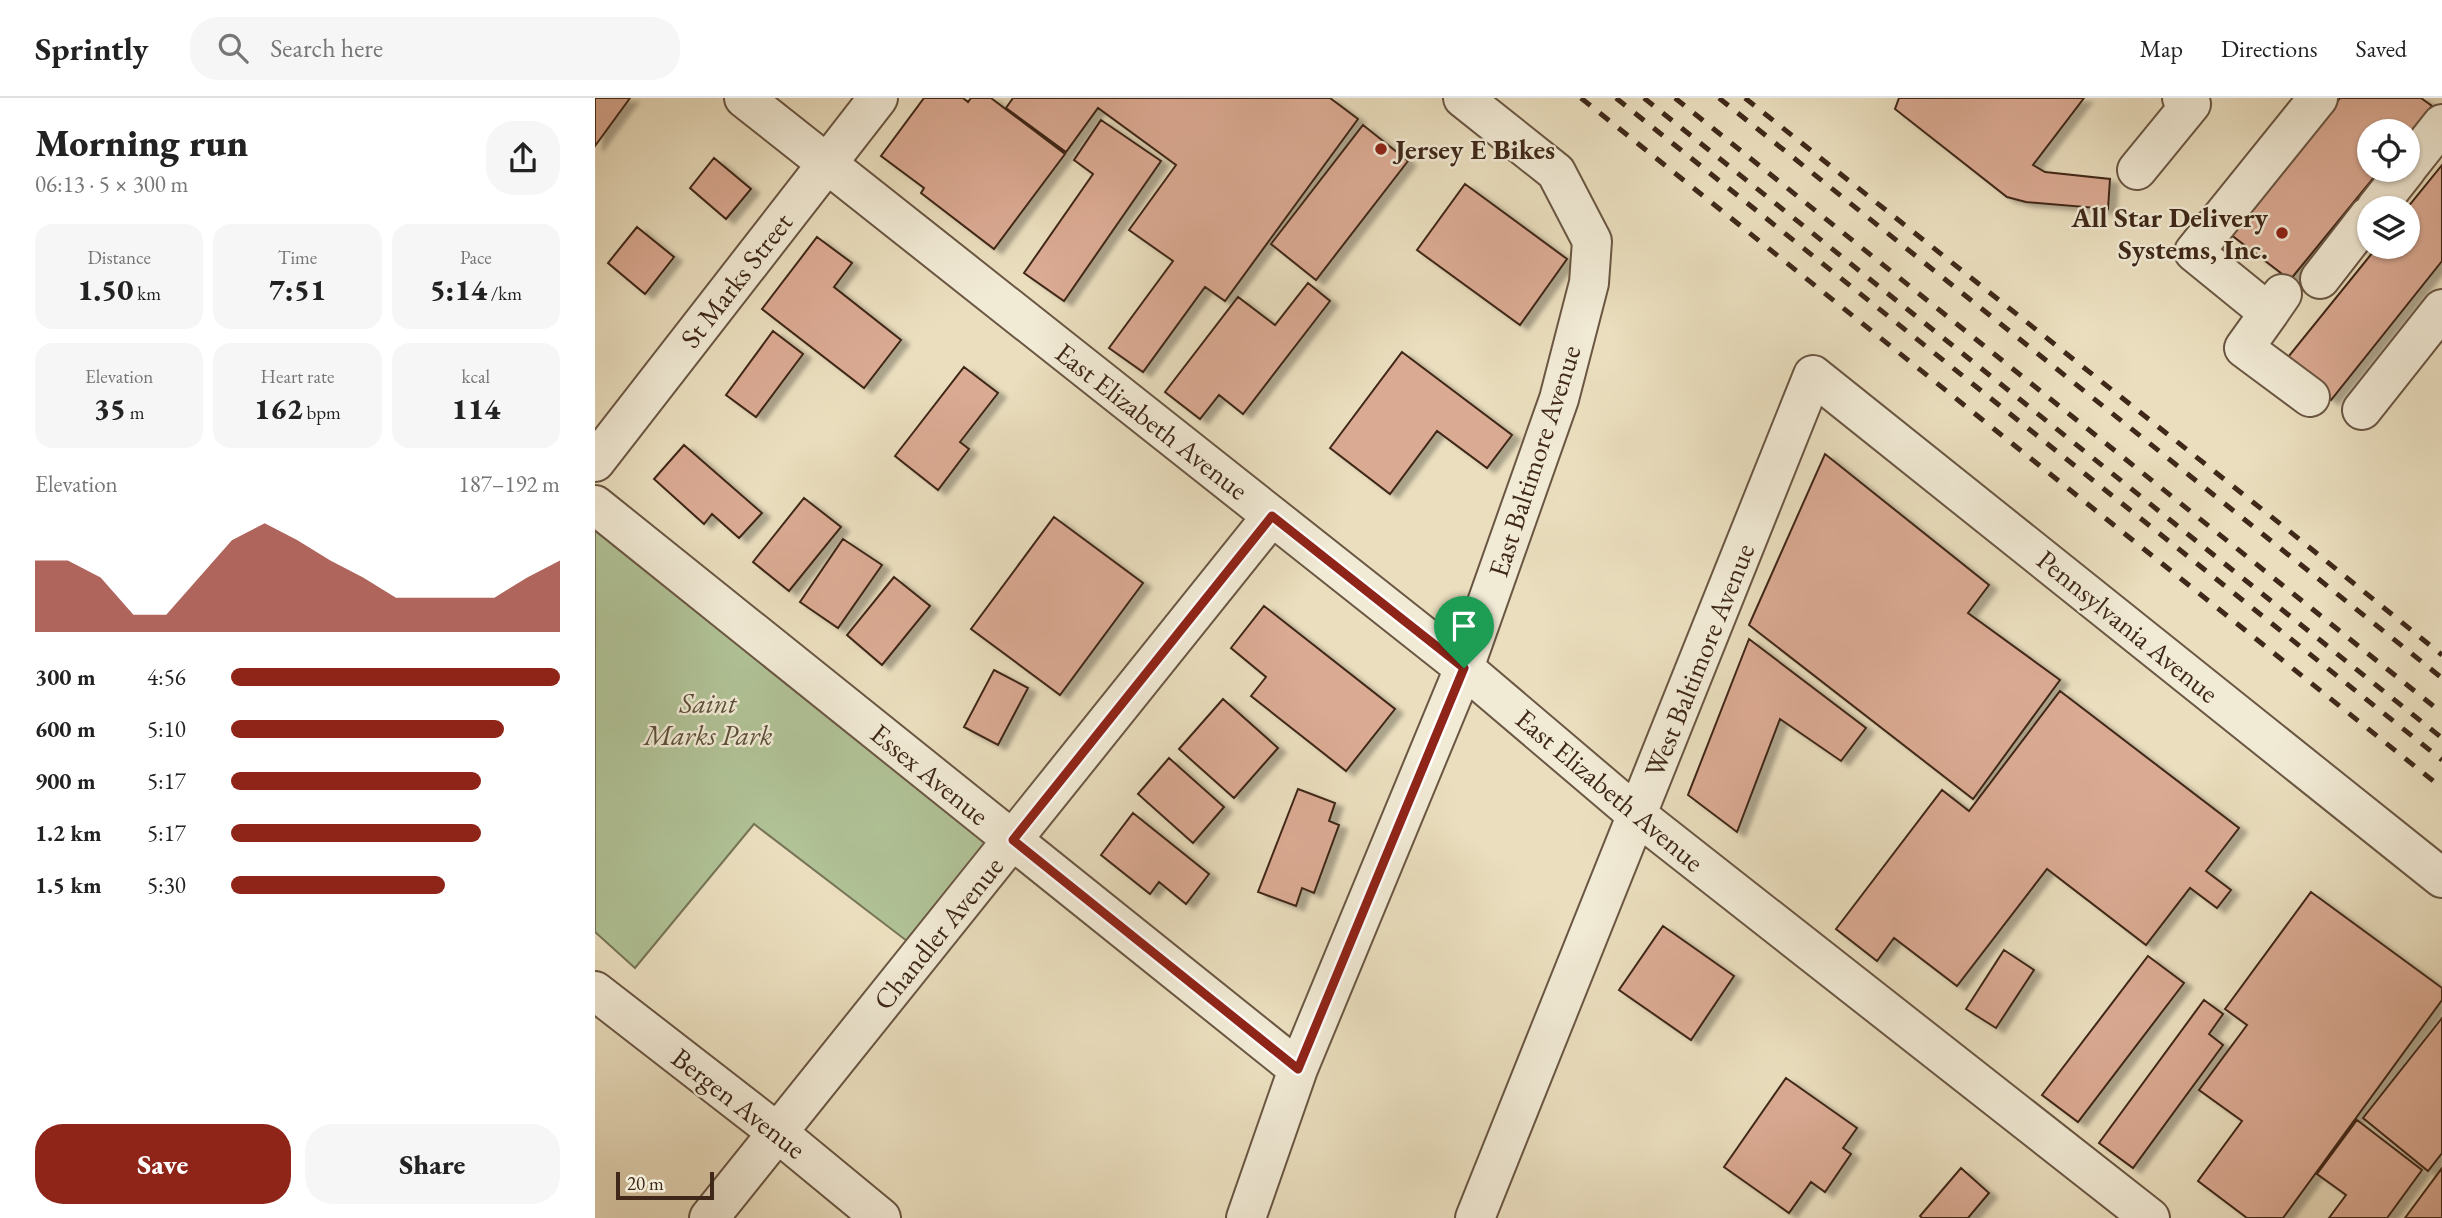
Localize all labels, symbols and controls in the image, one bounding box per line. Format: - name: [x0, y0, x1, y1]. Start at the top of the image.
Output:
- search box: [190, 17, 680, 80]
- text: Sprintly: [35, 27, 148, 70]
- icon: search: [214, 29, 252, 67]
- text: Search here: [270, 31, 383, 65]
- text: Map: [2140, 33, 2183, 64]
- text: Directions: [2221, 33, 2318, 64]
- text: Saved: [2356, 33, 2407, 64]
- text: Morning run: [35, 118, 248, 167]
- map controls: [2357, 119, 2420, 259]
- button: locate: [2357, 119, 2420, 182]
- button: share: [486, 121, 560, 195]
- place label: Jersey E Bikes: [1392, 131, 1555, 167]
- marker: Jersey E Bikes: [1373, 141, 1389, 157]
- text: 06:13 · 5 × 300 m: [35, 169, 188, 199]
- button: layers: [2357, 196, 2420, 259]
- place label: All Star Delivery Systems, Inc.: [2070, 199, 2269, 267]
- street label: St Marks Street: [672, 205, 800, 355]
- marker: All Star Delivery Systems, Inc.: [2274, 225, 2290, 241]
- text: Distance: [87, 245, 151, 270]
- text: Time: [278, 245, 317, 270]
- text: Pace: [460, 245, 492, 270]
- text: 1.50: [77, 270, 133, 309]
- text: 7:51: [269, 270, 326, 309]
- text: 5:14: [430, 270, 487, 309]
- text: km: [133, 281, 161, 306]
- text: /km: [487, 281, 522, 306]
- street label: East Elizabeth Avenue: [1048, 334, 1256, 508]
- street label: East Baltimore Avenue: [1480, 340, 1588, 581]
- text: Elevation: [85, 364, 153, 389]
- text: Heart rate: [261, 364, 334, 389]
- text: kcal: [462, 364, 490, 389]
- text: 35: [94, 389, 126, 428]
- text: 162: [254, 389, 303, 428]
- text: 114: [452, 389, 500, 428]
- text: m: [126, 400, 145, 425]
- text: bpm: [303, 400, 341, 425]
- text: Elevation: [35, 469, 118, 499]
- text: 187–192 m: [459, 469, 560, 499]
- street label: West Baltimore Avenue: [1636, 538, 1762, 782]
- street label: Pennsylvania Avenue: [2030, 541, 2226, 711]
- pin: [1434, 596, 1494, 668]
- icon: arrive: [1445, 607, 1483, 645]
- text: 300 m: [35, 662, 96, 692]
- text: 4:56: [147, 662, 186, 692]
- park label: Saint Marks Park: [642, 685, 773, 753]
- street label: East Elizabeth Avenue: [1508, 701, 1712, 879]
- text: 600 m: [35, 714, 96, 744]
- text: 5:10: [147, 714, 186, 744]
- street label: Essex Avenue: [863, 715, 997, 833]
- text: 900 m: [35, 766, 96, 796]
- text: 5:17: [147, 766, 186, 796]
- text: 1.2 km: [35, 818, 102, 848]
- text: 5:17: [147, 818, 186, 848]
- street label: Chandler Avenue: [865, 849, 1011, 1017]
- text: 1.5 km: [35, 870, 102, 900]
- text: 5:30: [147, 870, 186, 900]
- street label: Bergen Avenue: [665, 1039, 813, 1167]
- button: Save: [35, 1124, 291, 1204]
- button: Share: [305, 1124, 560, 1204]
- scale bar: [616, 1169, 714, 1201]
- text: 20 m: [627, 1171, 664, 1196]

